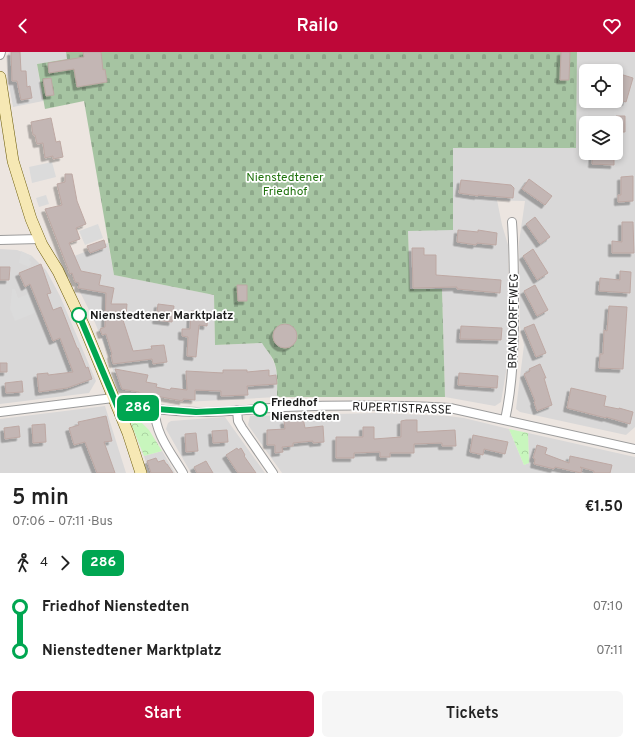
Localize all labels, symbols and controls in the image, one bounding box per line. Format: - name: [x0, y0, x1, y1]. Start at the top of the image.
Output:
- icon: back: [12, 15, 34, 37]
- text: Railo: [297, 15, 338, 38]
- icon: heart: [601, 15, 623, 37]
- map controls: [579, 64, 623, 160]
- button: locate: [579, 64, 623, 108]
- button: layers: [579, 116, 623, 160]
- park label: Nienstedtener Friedhof: [246, 170, 324, 200]
- street label: BRANDORFFWEG: [505, 273, 523, 369]
- marker: Nienstedtener Marktplatz: [71, 307, 87, 323]
- place label: Nienstedtener Marktplatz: [90, 308, 234, 324]
- line badge: 286: [115, 395, 161, 421]
- place label: Friedhof Nienstedten: [271, 395, 340, 425]
- text: 286: [125, 399, 151, 416]
- street label: RUPERTISTRASSE: [352, 399, 452, 419]
- marker: Friedhof Nienstedten: [252, 401, 268, 417]
- text: 5 min: [12, 485, 69, 512]
- text: €1.50: [585, 498, 623, 517]
- text: 07:06 – 07:11 · Bus: [12, 514, 113, 530]
- icon: walk: [12, 552, 34, 574]
- icon: forward: [54, 552, 76, 574]
- text: 286: [90, 554, 116, 571]
- text: 4: [40, 555, 48, 571]
- text: Friedhof Nienstedten: [42, 598, 189, 617]
- text: 07:10: [593, 599, 623, 615]
- text: Nienstedtener Marktplatz: [42, 642, 222, 661]
- text: 07:11: [596, 643, 623, 659]
- button: Start: [12, 691, 314, 737]
- button: Tickets: [322, 691, 623, 737]

